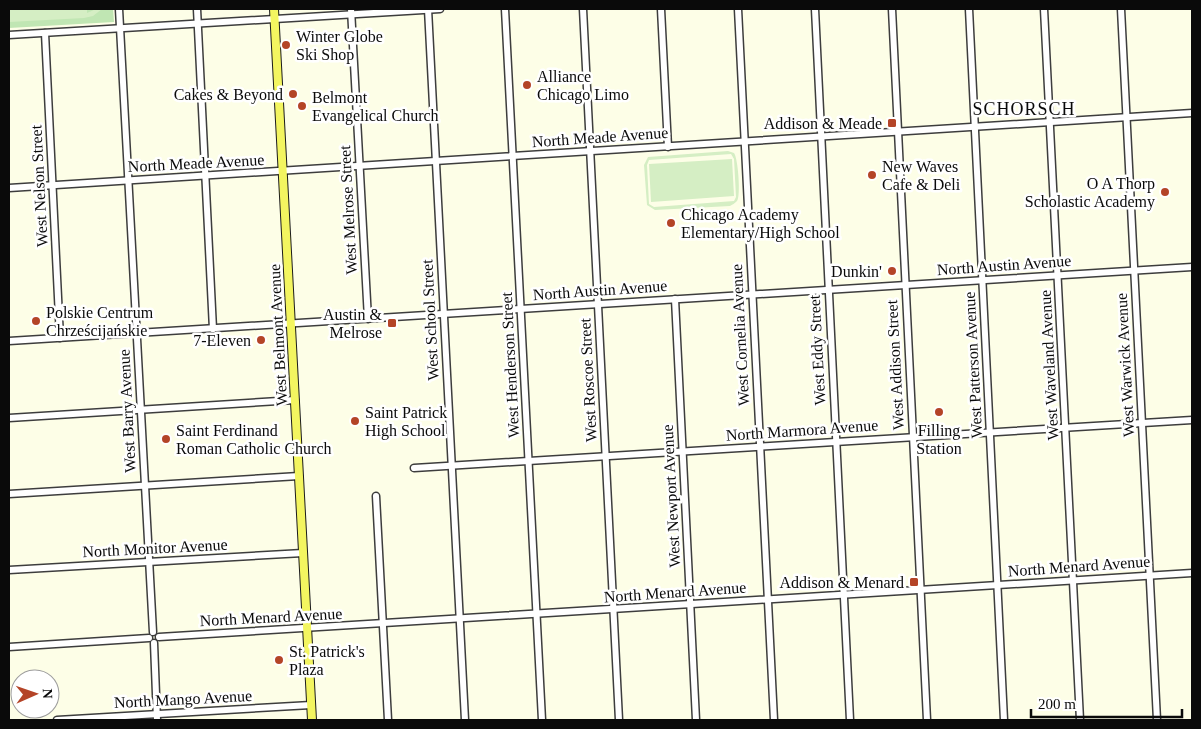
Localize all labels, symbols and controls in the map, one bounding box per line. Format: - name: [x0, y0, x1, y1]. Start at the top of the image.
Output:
- place label: Winter Globe Ski Shop: [296, 28, 383, 64]
- marker: Winter Globe Ski Shop: [280, 39, 292, 51]
- place label: Alliance Chicago Limo: [537, 68, 629, 104]
- marker: Alliance Chicago Limo: [521, 79, 533, 91]
- place label: Cakes & Beyond: [174, 86, 283, 104]
- marker: Cakes & Beyond: [287, 88, 299, 100]
- place label: Belmont Evangelical Church: [312, 89, 439, 125]
- district label: SCHORSCH: [972, 99, 1076, 119]
- marker: Belmont Evangelical Church: [296, 100, 308, 112]
- place label: Addison & Meade: [764, 115, 882, 132]
- marker: Addison & Meade: [886, 117, 898, 129]
- street label: West Nelson Street: [27, 124, 51, 247]
- street label: North Meade Avenue: [531, 124, 669, 150]
- street label: West Melrose Street: [336, 144, 360, 275]
- street label: North Meade Avenue: [127, 151, 265, 175]
- place label: New Waves Cafe & Deli: [882, 158, 961, 193]
- marker: New Waves Cafe & Deli: [866, 169, 878, 181]
- place label: O A Thorp Scholastic Academy: [1025, 175, 1155, 211]
- marker: O A Thorp Scholastic Academy: [1159, 186, 1171, 198]
- place label: Chicago Academy Elementary/High School: [681, 206, 840, 242]
- marker: Chicago Academy Elementary/High School: [665, 217, 677, 229]
- street label: North Austin Avenue: [936, 252, 1072, 278]
- street label: West School Street: [418, 258, 442, 381]
- street label: West Belmont Avenue: [266, 263, 290, 407]
- street label: West Cornelia Avenue: [728, 263, 752, 407]
- place label: Dunkin': [831, 263, 882, 280]
- marker: Dunkin': [886, 265, 898, 277]
- street label: North Austin Avenue: [532, 277, 668, 303]
- street label: West Waveland Avenue: [1037, 289, 1061, 441]
- street label: West Henderson Street: [498, 291, 522, 438]
- street label: West Patterson Avenue: [961, 291, 985, 439]
- street label: West Warwick Avenue: [1113, 292, 1137, 438]
- street label: West Eddy Street: [806, 294, 829, 406]
- street label: West Addison Street: [883, 299, 907, 430]
- place label: Polskie Centrum Chrześcijańskie: [46, 304, 154, 340]
- place label: Austin & Melrose: [323, 306, 383, 341]
- marker: Polskie Centrum Chrześcijańskie: [30, 315, 42, 327]
- marker: Austin & Melrose: [386, 317, 398, 329]
- street label: West Roscoe Street: [576, 317, 600, 442]
- place label: 7-Eleven: [193, 332, 251, 349]
- marker: 7-Eleven: [255, 334, 267, 346]
- street label: West Barry Avenue: [115, 349, 140, 473]
- place label: Saint Patrick High School: [365, 404, 447, 440]
- marker: Filling Station: [933, 406, 945, 418]
- marker: Saint Patrick High School: [349, 415, 361, 427]
- street label: North Marmora Avenue: [725, 416, 879, 444]
- place label: Saint Ferdinand Roman Catholic Church: [176, 422, 332, 457]
- place label: Filling Station: [916, 422, 962, 457]
- street label: West Newport Avenue: [659, 424, 684, 568]
- marker: Saint Ferdinand Roman Catholic Church: [160, 433, 172, 445]
- street label: North Monitor Avenue: [82, 536, 228, 560]
- street label: North Menard Avenue: [1007, 553, 1151, 579]
- place label: Addison & Menard: [780, 574, 904, 591]
- marker: Addison & Menard: [908, 576, 920, 588]
- street label: North Menard Avenue: [603, 579, 747, 605]
- street label: North Menard Avenue: [199, 605, 343, 629]
- place label: St. Patrick's Plaza: [289, 643, 365, 678]
- marker: St. Patrick's Plaza: [273, 654, 285, 666]
- north arrow: [10, 669, 60, 719]
- scale bar: [1031, 686, 1182, 718]
- street label: North Mango Avenue: [113, 687, 253, 712]
- text: N: [40, 688, 55, 699]
- text: 200 m: [1038, 696, 1076, 712]

